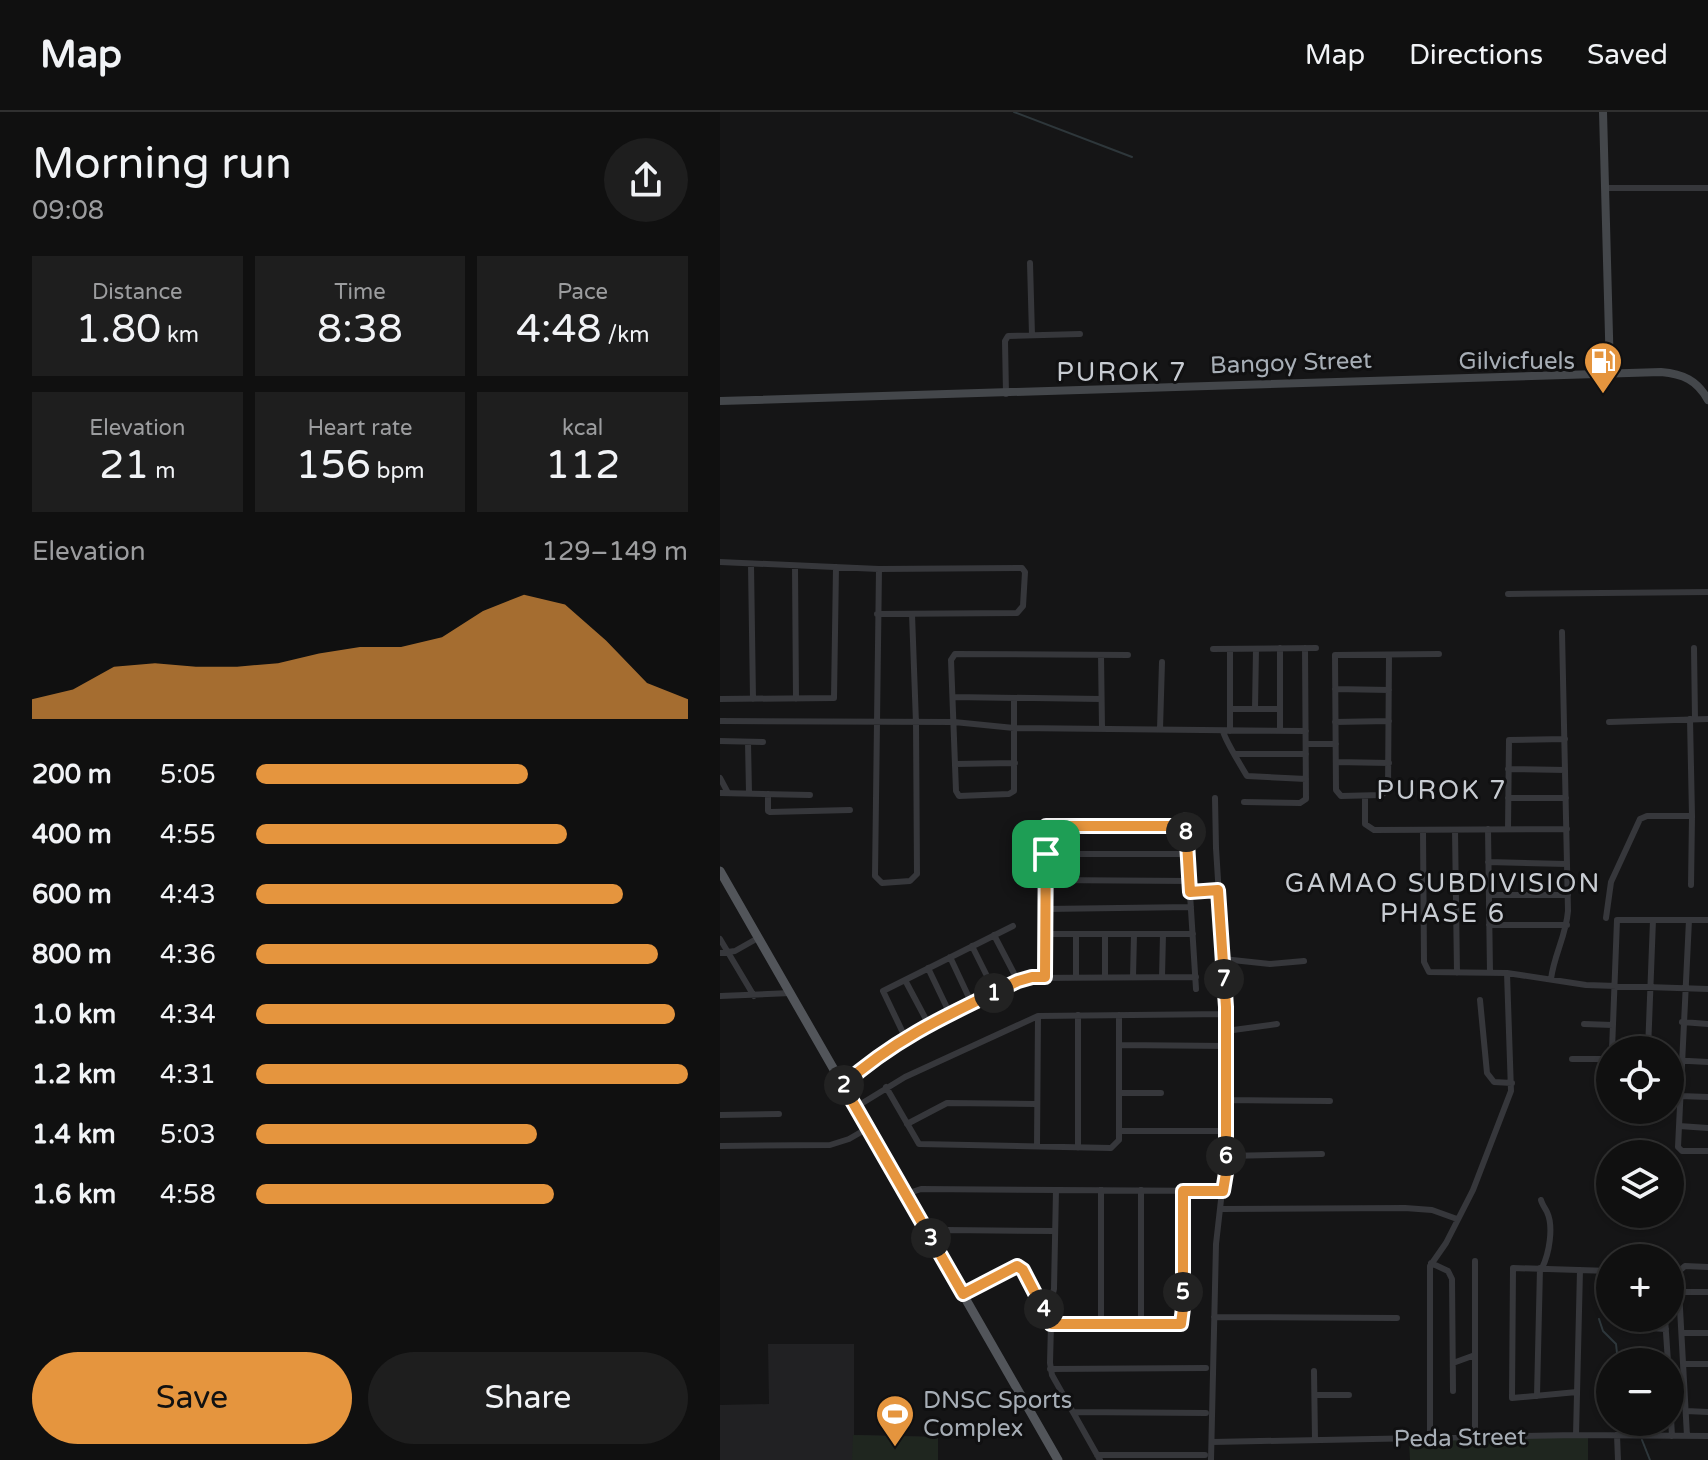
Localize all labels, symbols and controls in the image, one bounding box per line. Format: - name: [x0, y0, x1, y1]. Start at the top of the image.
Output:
- text: Map: [40, 32, 122, 78]
- text: Map: [1305, 38, 1365, 72]
- text: Directions: [1409, 38, 1543, 72]
- text: Saved: [1587, 38, 1668, 72]
- text: Morning run: [32, 138, 292, 191]
- button: share: [604, 138, 688, 222]
- text: 09:08: [32, 195, 104, 226]
- text: Distance: [92, 279, 183, 305]
- text: Time: [334, 279, 386, 305]
- text: Pace: [557, 279, 608, 305]
- text: 1.80: [76, 305, 161, 353]
- text: 8:38: [317, 305, 403, 353]
- text: 4:48: [516, 305, 602, 353]
- text: km: [161, 322, 199, 348]
- text: /km: [602, 322, 649, 348]
- fuel station icon: Gilvicfuels: [1582, 340, 1624, 395]
- street label: Bangoy Street: [1210, 346, 1372, 380]
- place label: Gilvicfuels: [1459, 347, 1575, 376]
- district label: PUROK 7: [1056, 357, 1188, 388]
- text: Elevation: [89, 415, 185, 441]
- text: Heart rate: [308, 415, 412, 441]
- text: kcal: [562, 415, 603, 441]
- text: 21: [99, 441, 149, 489]
- text: 156: [295, 441, 371, 489]
- text: 112: [545, 441, 620, 489]
- text: m: [149, 458, 175, 484]
- text: bpm: [371, 458, 425, 484]
- text: Elevation: [32, 536, 146, 567]
- text: 129–149 m: [542, 536, 688, 567]
- text: 200 m: [32, 759, 112, 790]
- text: 5:05: [160, 759, 216, 790]
- district label: PUROK 7: [1376, 775, 1508, 806]
- pin: 8: [1166, 812, 1206, 852]
- text: 400 m: [32, 819, 112, 850]
- text: 4:55: [160, 819, 216, 850]
- text: 8: [1179, 819, 1193, 845]
- pin: [1012, 820, 1080, 888]
- icon: arrive: [1024, 832, 1068, 876]
- district label: GAMAO SUBDIVISION PHASE 6: [1285, 868, 1601, 929]
- text: 600 m: [32, 879, 112, 910]
- text: 4:43: [160, 879, 216, 910]
- text: 800 m: [32, 939, 112, 970]
- text: 4:36: [160, 939, 216, 970]
- pin: 7: [1204, 959, 1244, 999]
- text: 7: [1217, 966, 1231, 992]
- pin: 1: [974, 973, 1014, 1013]
- text: 1: [987, 980, 1001, 1006]
- text: 1.0 km: [32, 999, 116, 1030]
- text: 4:34: [160, 999, 216, 1030]
- map controls: [1596, 1036, 1684, 1436]
- button: locate: [1596, 1036, 1684, 1124]
- text: 1.2 km: [32, 1059, 116, 1090]
- text: 4:31: [160, 1059, 216, 1090]
- pin: 2: [824, 1065, 864, 1105]
- text: 2: [837, 1072, 851, 1098]
- text: 1.4 km: [32, 1119, 116, 1150]
- text: 5:03: [160, 1119, 216, 1150]
- pin: 6: [1206, 1136, 1246, 1176]
- button: layers: [1596, 1140, 1684, 1228]
- text: 6: [1219, 1143, 1233, 1169]
- text: 1.6 km: [32, 1179, 116, 1210]
- text: 4:58: [160, 1179, 216, 1210]
- pin: 3: [911, 1218, 951, 1258]
- text: 3: [924, 1225, 938, 1251]
- button: +: [1596, 1244, 1684, 1332]
- pin: 5: [1163, 1272, 1203, 1312]
- text: 5: [1176, 1279, 1190, 1305]
- pin: 4: [1024, 1289, 1064, 1329]
- text: 4: [1037, 1296, 1051, 1322]
- button: −: [1596, 1348, 1684, 1436]
- button: Save: [32, 1352, 352, 1444]
- button: Share: [368, 1352, 688, 1444]
- place label: DNSC Sports Complex: [923, 1386, 1072, 1443]
- sports icon: DNSC Sports Complex: [874, 1393, 916, 1448]
- street label: Peda Street: [1393, 1422, 1527, 1454]

